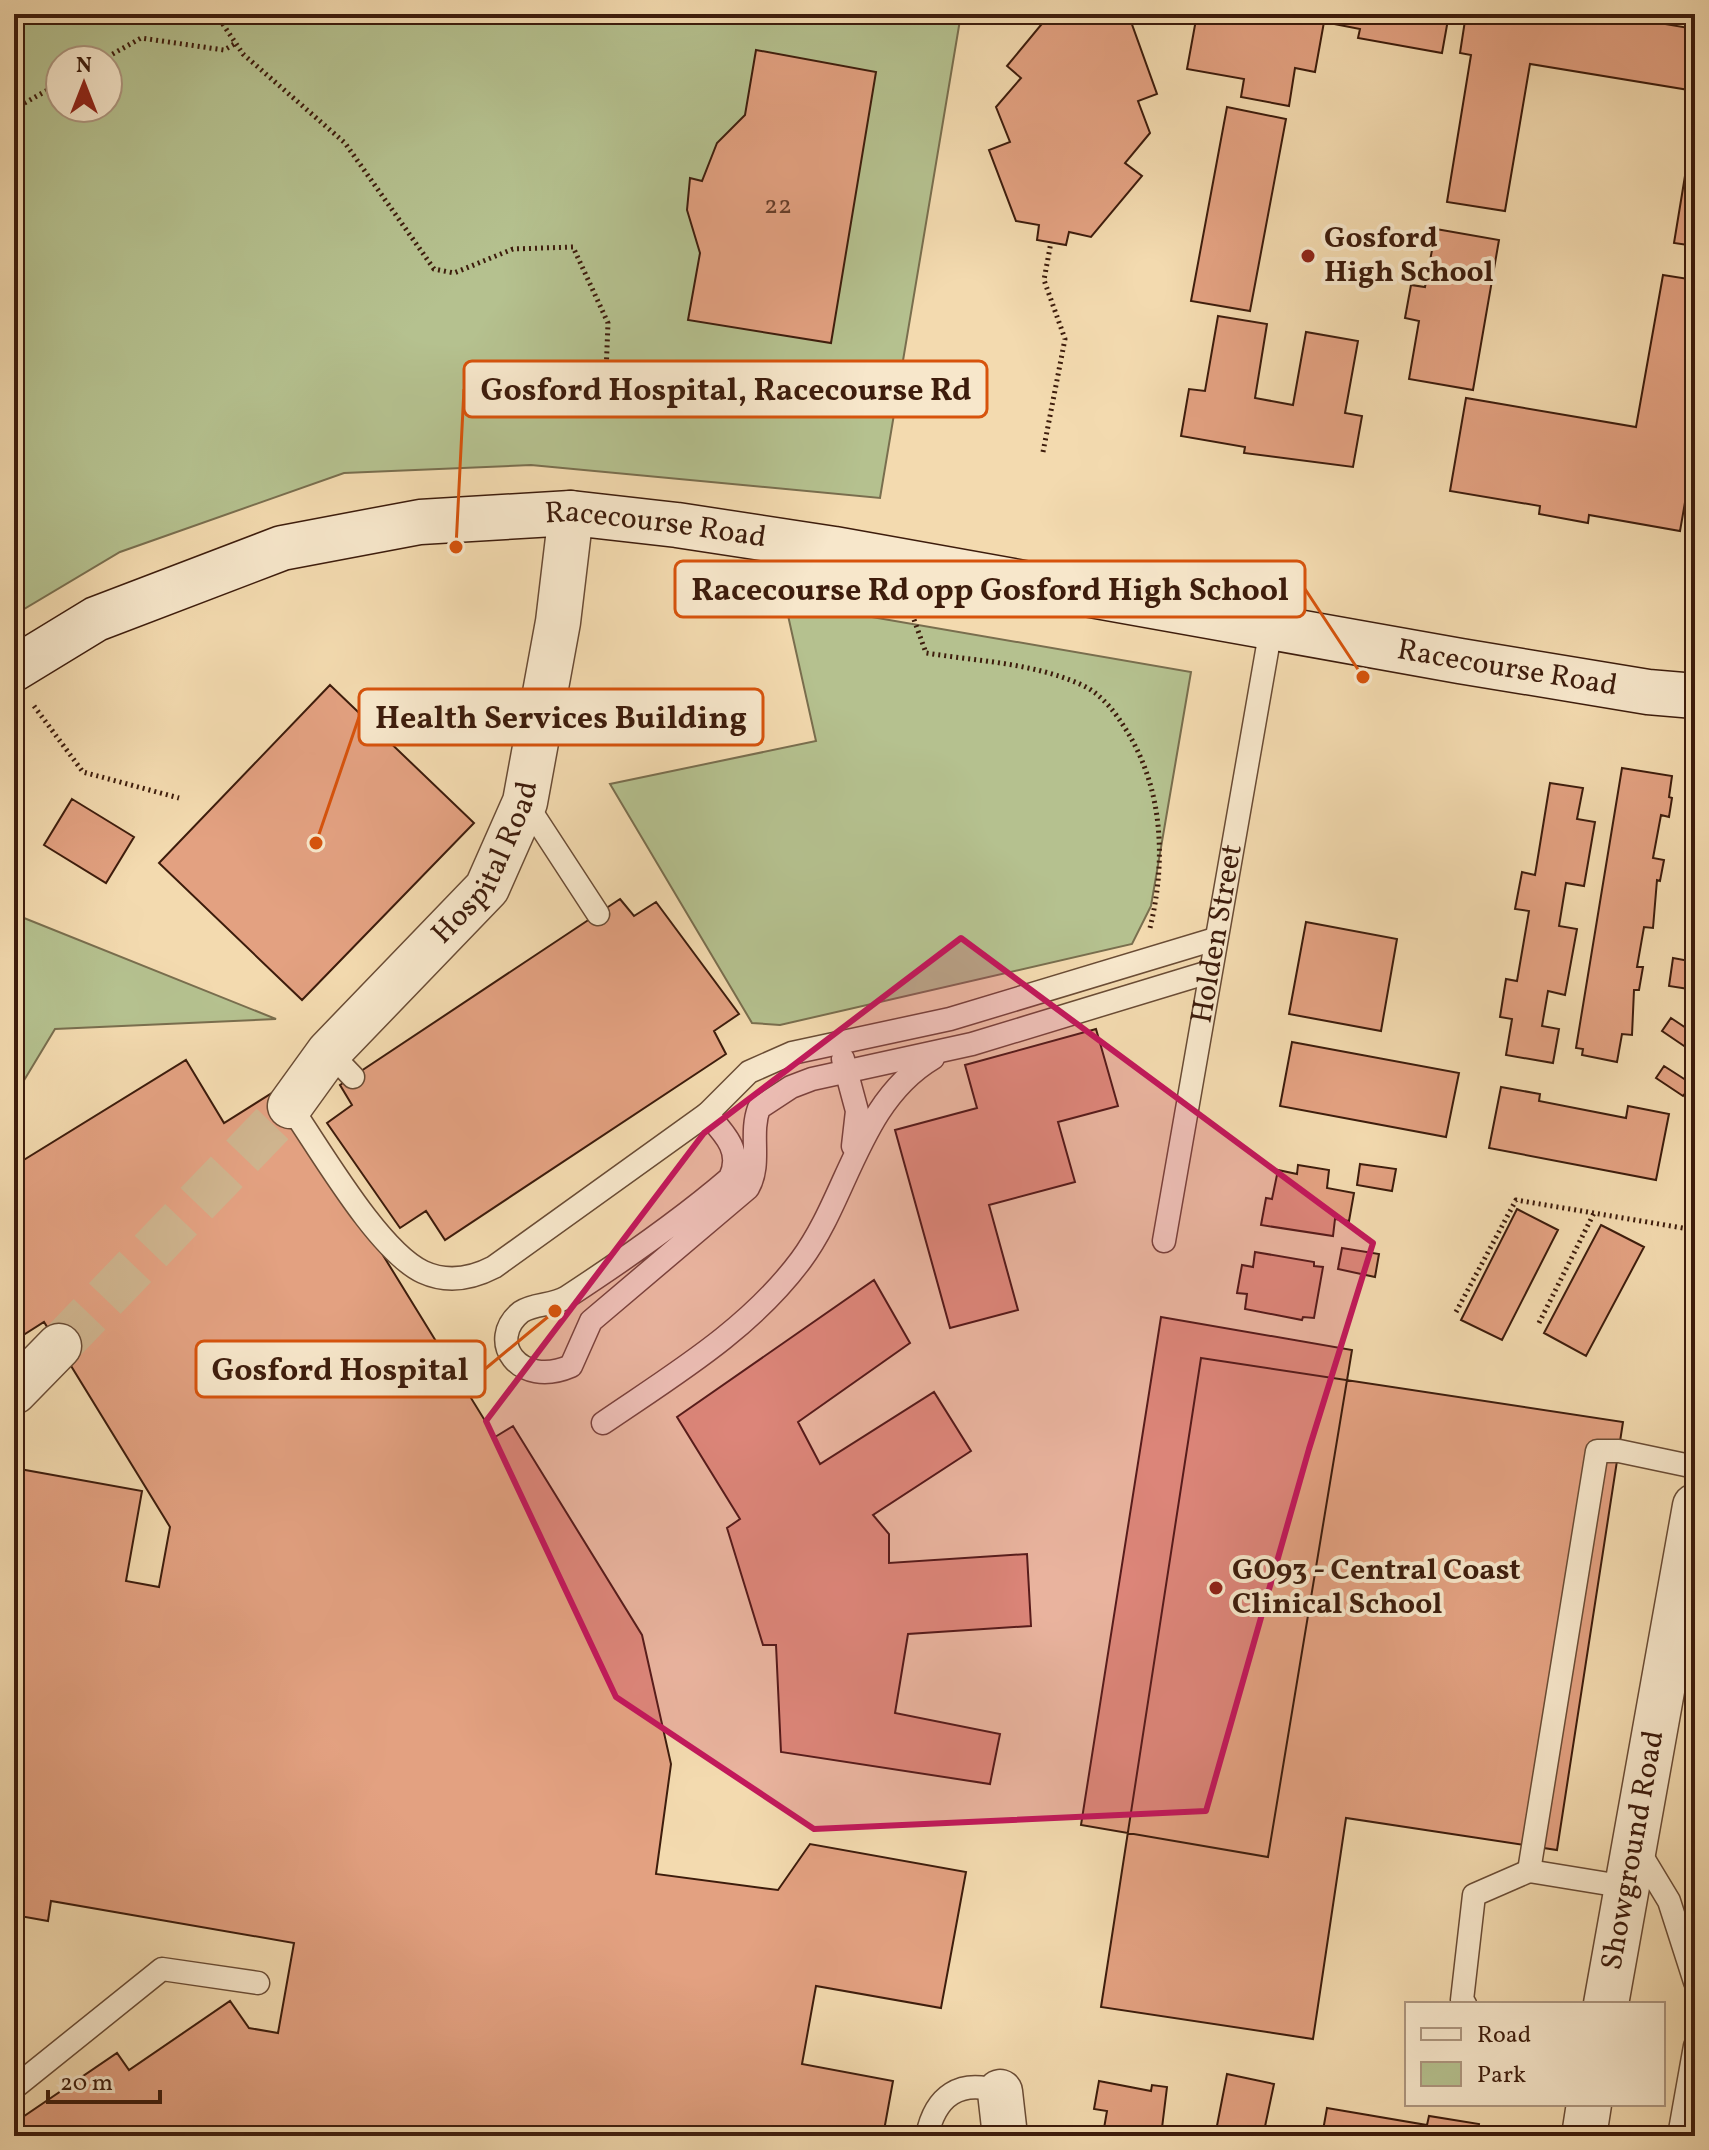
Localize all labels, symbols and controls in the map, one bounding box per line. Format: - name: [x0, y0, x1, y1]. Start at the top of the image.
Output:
- north arrow: [44, 44, 124, 124]
- text: N: [76, 51, 92, 82]
- house number: 22: [764, 188, 792, 224]
- place label: Gosford High School: [1324, 218, 1494, 294]
- marker: Gosford High School: [1299, 247, 1317, 265]
- callout: Gosford Hospital, Racecourse Rd: [464, 361, 987, 417]
- text: Gosford Hospital, Racecourse Rd: [481, 370, 971, 414]
- street label: Racecourse Road: [544, 491, 769, 559]
- callout: Racecourse Rd opp Gosford High School: [675, 561, 1305, 617]
- text: Racecourse Rd opp Gosford High School: [691, 570, 1289, 614]
- street label: Racecourse Road: [1394, 629, 1620, 708]
- callout: Health Services Building: [359, 689, 763, 745]
- text: Health Services Building: [375, 698, 747, 742]
- street label: Hospital Road: [422, 778, 549, 954]
- street label: Holden Street: [1181, 841, 1254, 1026]
- callout: Gosford Hospital: [196, 1341, 485, 1397]
- text: Gosford Hospital: [211, 1350, 469, 1394]
- place label: GO93 - Central Coast Clinical School: [1232, 1550, 1521, 1626]
- marker: GO93 - Central Coast Clinical School: [1207, 1579, 1225, 1597]
- street label: Showground Road: [1591, 1727, 1675, 1974]
- legend: [1405, 2002, 1665, 2106]
- text: Road: [1477, 2019, 1531, 2053]
- scale bar: [48, 2054, 160, 2104]
- text: Park: [1477, 2059, 1526, 2093]
- text: 20 m: [60, 2067, 113, 2101]

